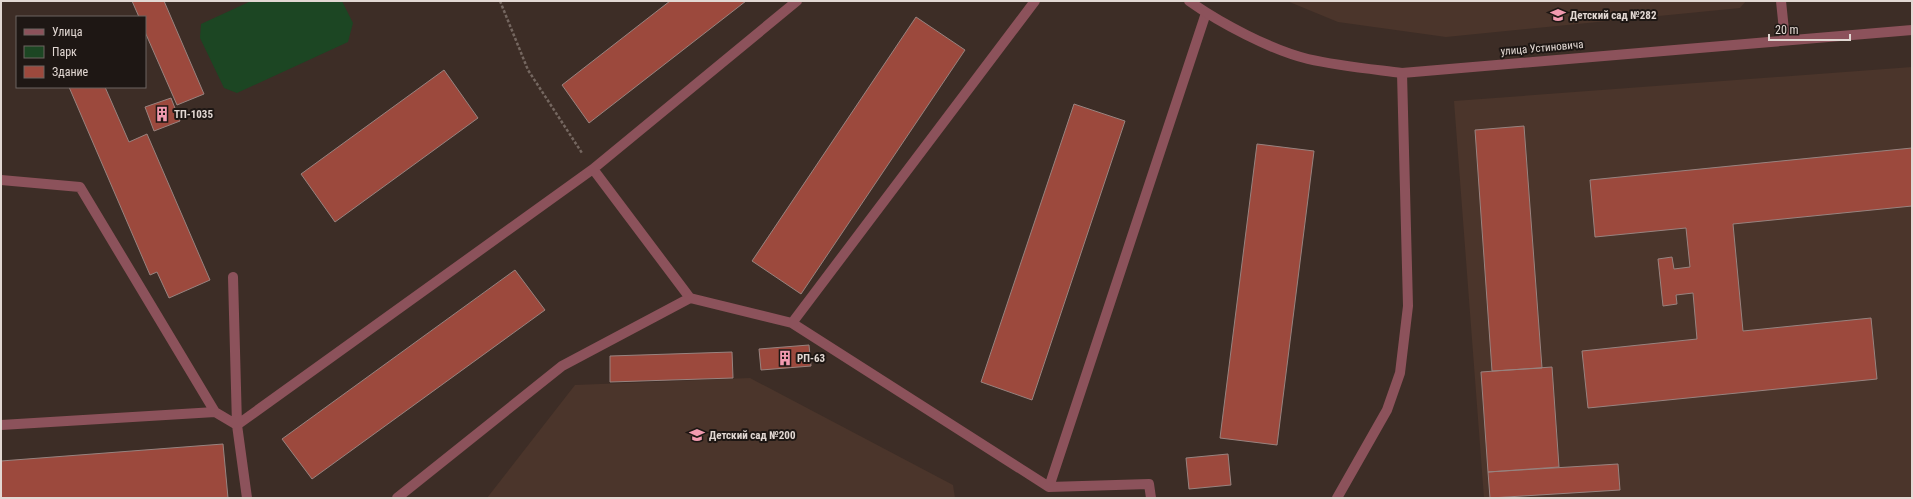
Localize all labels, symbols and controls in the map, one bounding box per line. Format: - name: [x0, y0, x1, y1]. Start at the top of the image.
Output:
- school or university icon: Детский сад №282: [1549, 6, 1567, 24]
- place label: Детский сад №282: [1570, 9, 1657, 22]
- legend: [16, 16, 146, 88]
- scale bar: [1769, 16, 1850, 42]
- text: 20 m: [1775, 23, 1799, 37]
- text: Улица: [52, 25, 83, 39]
- street label: улица Устиновича: [1500, 38, 1584, 58]
- text: Парк: [52, 45, 77, 59]
- text: Здание: [52, 65, 89, 79]
- building icon: ТП-1035: [153, 105, 171, 123]
- place label: ТП-1035: [174, 108, 213, 121]
- building icon: РП-63: [776, 349, 794, 367]
- place label: РП-63: [797, 352, 826, 365]
- school or university icon: Детский сад №200: [688, 426, 706, 444]
- place label: Детский сад №200: [709, 429, 796, 442]

